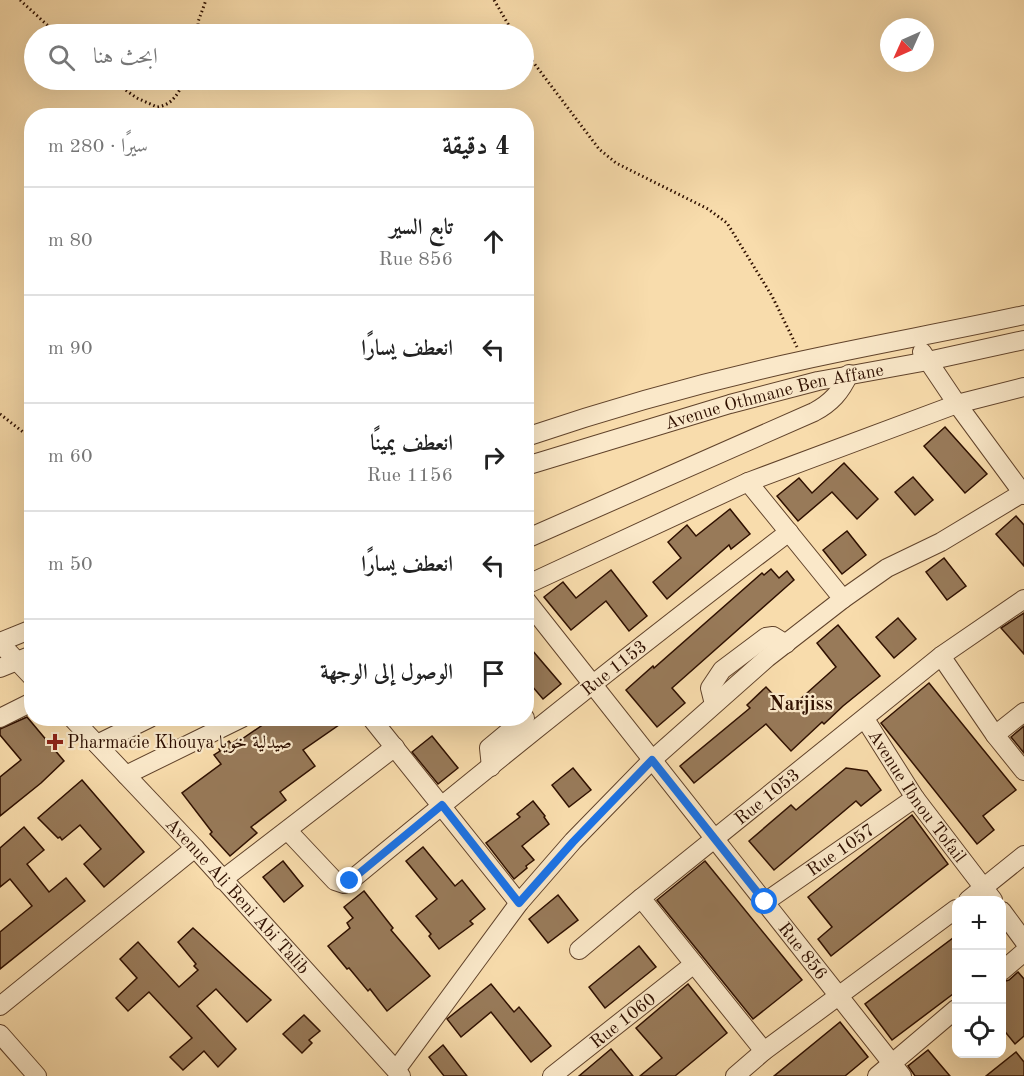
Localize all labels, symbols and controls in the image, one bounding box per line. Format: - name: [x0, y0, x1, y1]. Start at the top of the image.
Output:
- north arrow: [880, 18, 934, 72]
- search box: [24, 24, 534, 90]
- icon: search: [45, 41, 78, 74]
- text: ابحث هنا: [93, 46, 158, 68]
- text: 4 دقيقة: [442, 134, 510, 160]
- text: سيرًا · 280 m: [48, 137, 148, 157]
- text: تابع السير: [389, 217, 453, 239]
- icon: ahead: [477, 225, 510, 258]
- text: 80 m: [48, 231, 93, 251]
- text: Rue 856: [378, 250, 453, 270]
- icon: left: [477, 333, 510, 366]
- text: انعطف يسارًا: [361, 338, 453, 360]
- text: 90 m: [48, 339, 93, 359]
- street label: Avenue Othmane Ben Affane: [663, 361, 885, 433]
- text: انعطف يمينًا: [370, 433, 453, 455]
- icon: right: [477, 441, 510, 474]
- text: 60 m: [48, 447, 93, 467]
- text: Rue 1156: [367, 466, 453, 486]
- icon: left: [477, 549, 510, 582]
- text: انعطف يسارًا: [361, 554, 453, 576]
- text: 50 m: [48, 555, 93, 575]
- street label: Rue 1153: [578, 637, 650, 700]
- icon: arrive: [477, 657, 510, 690]
- text: الوصول إلى الوجهة: [320, 662, 453, 684]
- district label: Narjiss: [769, 695, 833, 715]
- street label: Avenue Ibnou Tofail: [864, 727, 969, 866]
- place label: Pharmacie Khouya صيدلية خويا: [67, 734, 292, 753]
- marker: Pharmacie Khouya صيدلية خويا: [48, 735, 62, 749]
- street label: Rue 1053: [732, 766, 803, 829]
- street label: Avenue Ali Beni Abi Talib: [162, 815, 312, 978]
- street label: Rue 1057: [804, 821, 878, 880]
- route end: [336, 867, 362, 893]
- route start: [751, 888, 777, 914]
- map controls: [952, 896, 1006, 1058]
- button: +: [952, 896, 1006, 950]
- street label: Rue 856: [774, 919, 830, 983]
- button: −: [952, 950, 1006, 1004]
- street label: Rue 1060: [587, 990, 659, 1052]
- button: locate: [952, 1004, 1006, 1058]

